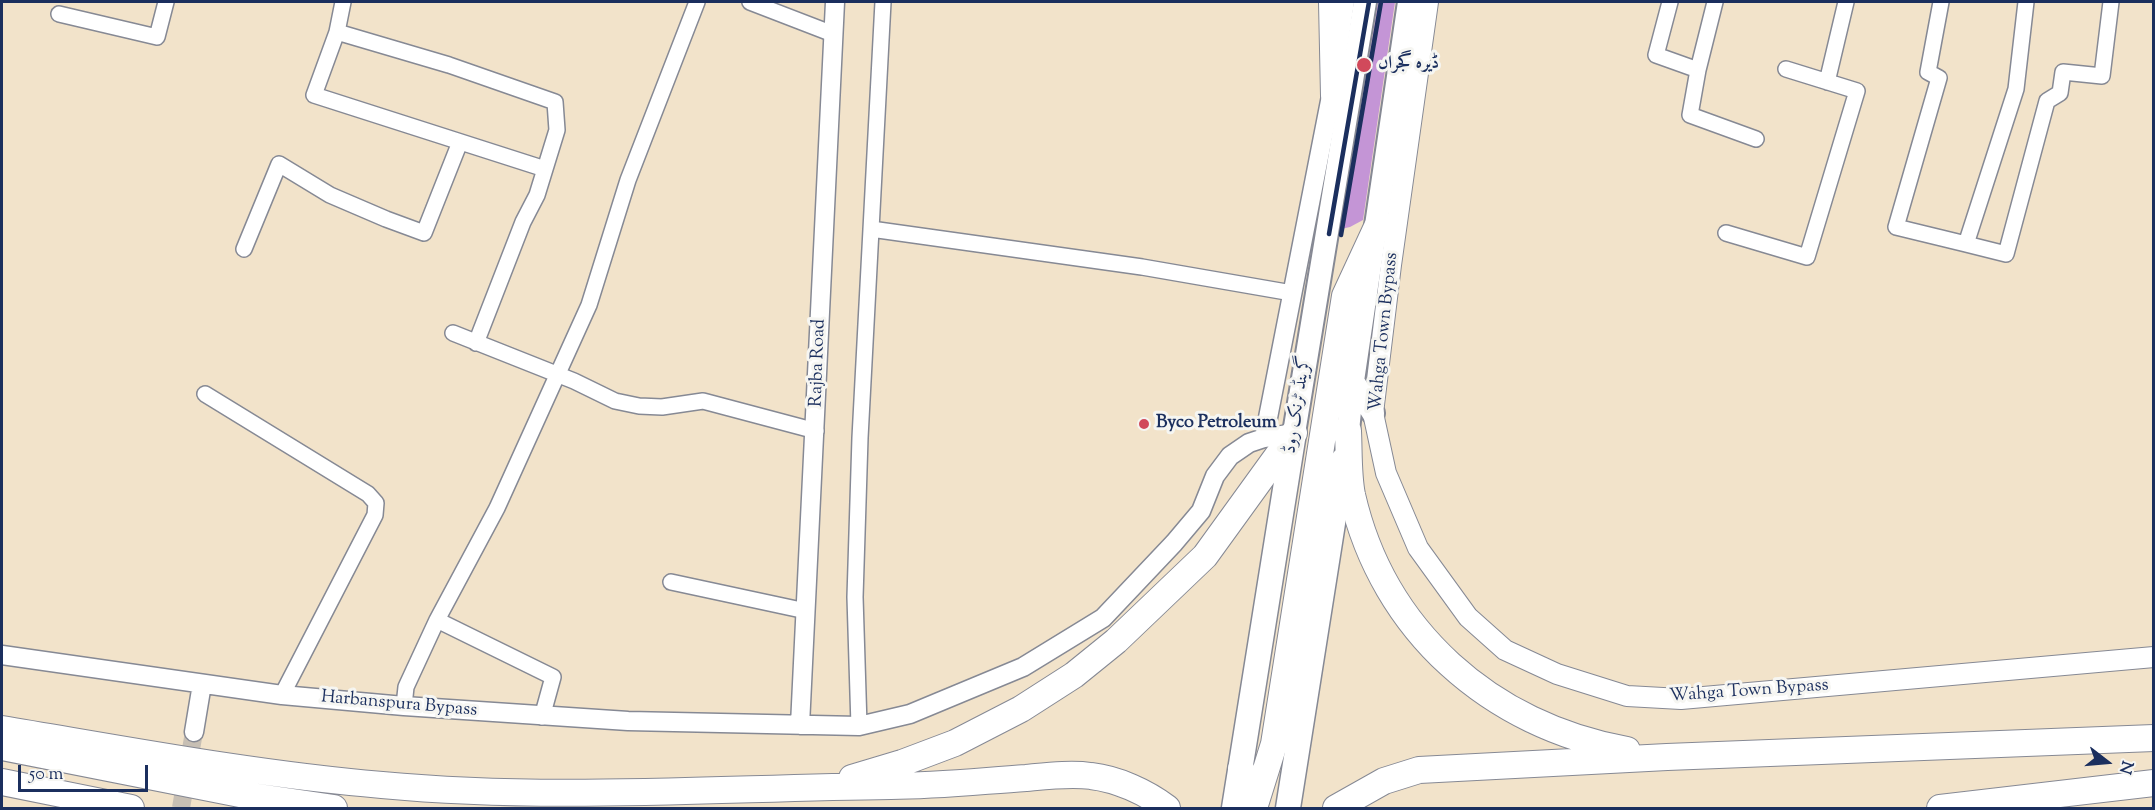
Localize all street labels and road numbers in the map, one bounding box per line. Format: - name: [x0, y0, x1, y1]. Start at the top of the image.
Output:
- street label: Wahga Town Bypass: [1366, 252, 1404, 412]
- street label: Rajba Road: [807, 319, 831, 407]
- street label: گرینڈ ٹرنک روڈ: [1281, 355, 1317, 455]
- street label: Wahga Town Bypass: [1669, 676, 1829, 708]
- street label: Harbanspura Bypass: [320, 687, 478, 723]

